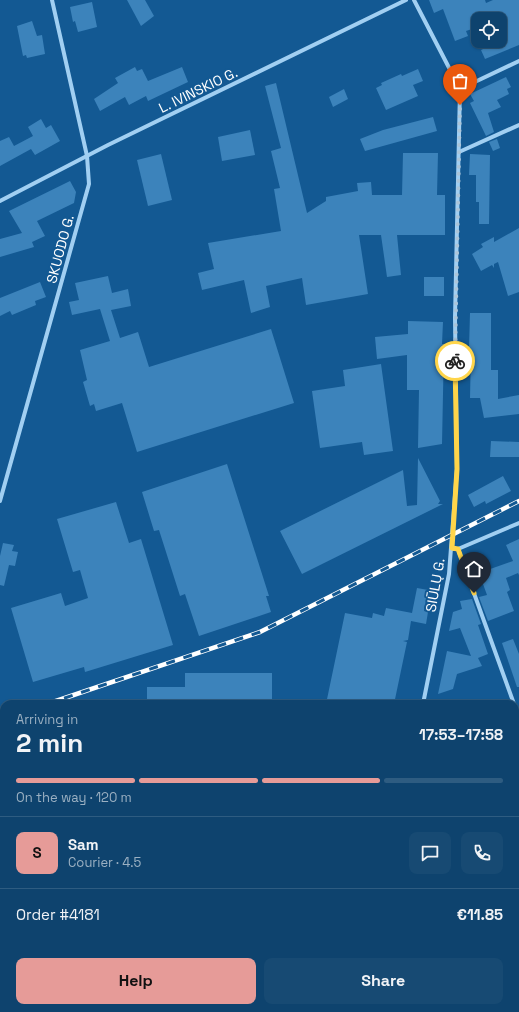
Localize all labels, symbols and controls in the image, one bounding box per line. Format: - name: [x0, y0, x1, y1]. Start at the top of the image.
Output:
- map controls: [471, 12, 507, 48]
- button: locate: [471, 12, 507, 48]
- street label: L. IVINSKIO G.: [156, 63, 240, 117]
- pin: [443, 64, 477, 105]
- icon: bag: [449, 70, 471, 92]
- street label: SKUODO G.: [42, 213, 78, 285]
- courier: [435, 341, 475, 381]
- icon: bike: [444, 350, 466, 372]
- pin: [457, 552, 491, 593]
- street label: SIŪLŲ G.: [421, 557, 449, 613]
- icon: home: [463, 558, 485, 580]
- text: Arriving in: [16, 711, 78, 728]
- text: 17:53–17:58: [419, 725, 503, 744]
- text: 2 min: [16, 726, 83, 760]
- text: On the way · 120 m: [16, 789, 132, 806]
- button: chat: [409, 832, 451, 874]
- button: phone: [461, 832, 503, 874]
- text: Sam: [68, 835, 99, 854]
- text: S: [32, 843, 42, 862]
- text: Courier · 4.5: [68, 854, 141, 871]
- text: Order #4181: [16, 905, 100, 924]
- text: €11.85: [457, 905, 503, 924]
- button: Help: [16, 958, 256, 1004]
- button: Share: [264, 958, 503, 1004]

